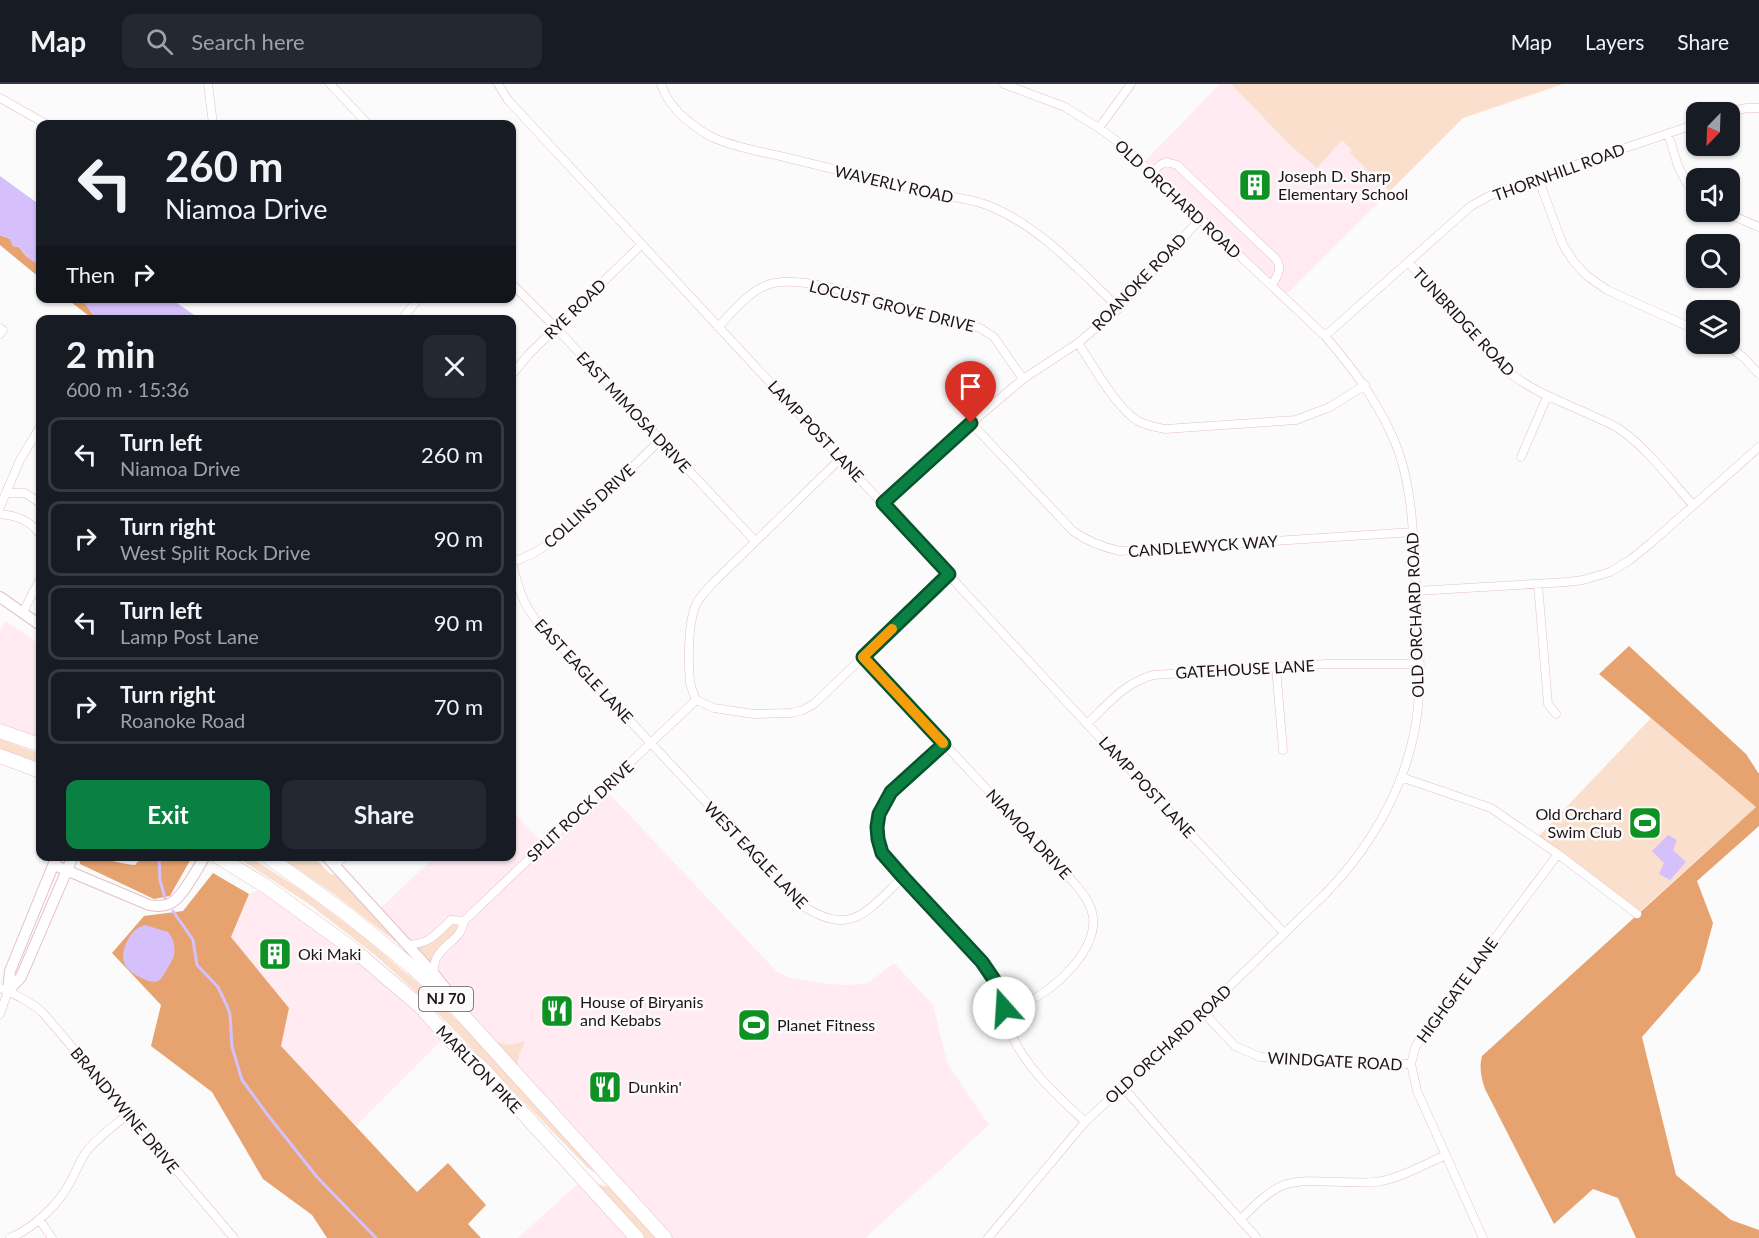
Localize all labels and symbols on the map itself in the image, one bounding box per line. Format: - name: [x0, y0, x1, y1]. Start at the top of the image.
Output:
- north arrow: [1686, 102, 1740, 156]
- street label: OLD ORCHARD ROAD: [1111, 135, 1245, 262]
- street label: THORNHILL ROAD: [1490, 139, 1627, 204]
- street label: WAVERLY ROAD: [833, 161, 955, 206]
- place label: Joseph D. Sharp Elementary School: [1278, 166, 1408, 203]
- building icon: Joseph D. Sharp Elementary School: [1237, 167, 1273, 203]
- street label: ROANOKE ROAD: [1087, 229, 1190, 334]
- street label: TUNBRIDGE ROAD: [1409, 264, 1519, 380]
- street label: RYE ROAD: [540, 275, 609, 343]
- street label: LOCUST GROVE DRIVE: [807, 276, 977, 335]
- street label: EAST MIMOSA DRIVE: [573, 347, 695, 476]
- pin: [945, 361, 996, 423]
- street label: LAMP POST LANE: [764, 376, 868, 485]
- street label: COLLINS DRIVE: [539, 460, 638, 551]
- street label: CANDLEWYCK WAY: [1127, 531, 1278, 560]
- street label: OLD ORCHARD ROAD: [1402, 532, 1427, 698]
- street label: EAST EAGLE LANE: [531, 615, 637, 727]
- street label: GATEHOUSE LANE: [1175, 655, 1315, 682]
- street label: LAMP POST LANE: [1095, 732, 1199, 841]
- street label: SPLIT ROCK DRIVE: [522, 756, 637, 865]
- street label: NIAMOA DRIVE: [983, 785, 1076, 883]
- street label: WEST EAGLE LANE: [701, 797, 812, 912]
- place label: Old Orchard Swim Club: [1535, 804, 1622, 841]
- sports icon: Old Orchard Swim Club: [1627, 805, 1663, 841]
- street label: HIGHGATE LANE: [1412, 933, 1501, 1046]
- building icon: Oki Maki: [257, 936, 293, 972]
- place label: Oki Maki: [298, 944, 361, 963]
- position arrow: [972, 976, 1036, 1040]
- street label: OLD ORCHARD ROAD: [1101, 980, 1235, 1107]
- road number: NJ 70: [419, 987, 473, 1011]
- place label: House of Biryanis and Kebabs: [580, 992, 703, 1029]
- restaurant icon: House of Biryanis and Kebabs: [539, 993, 575, 1029]
- sports icon: Planet Fitness: [736, 1007, 772, 1043]
- place label: Planet Fitness: [777, 1015, 875, 1034]
- street label: MARLTON PIKE: [433, 1021, 526, 1116]
- street label: BRANDYWINE DRIVE: [67, 1043, 184, 1176]
- street label: WINDGATE ROAD: [1267, 1047, 1403, 1074]
- restaurant icon: Dunkin': [587, 1069, 623, 1105]
- place label: Dunkin': [628, 1077, 682, 1096]

